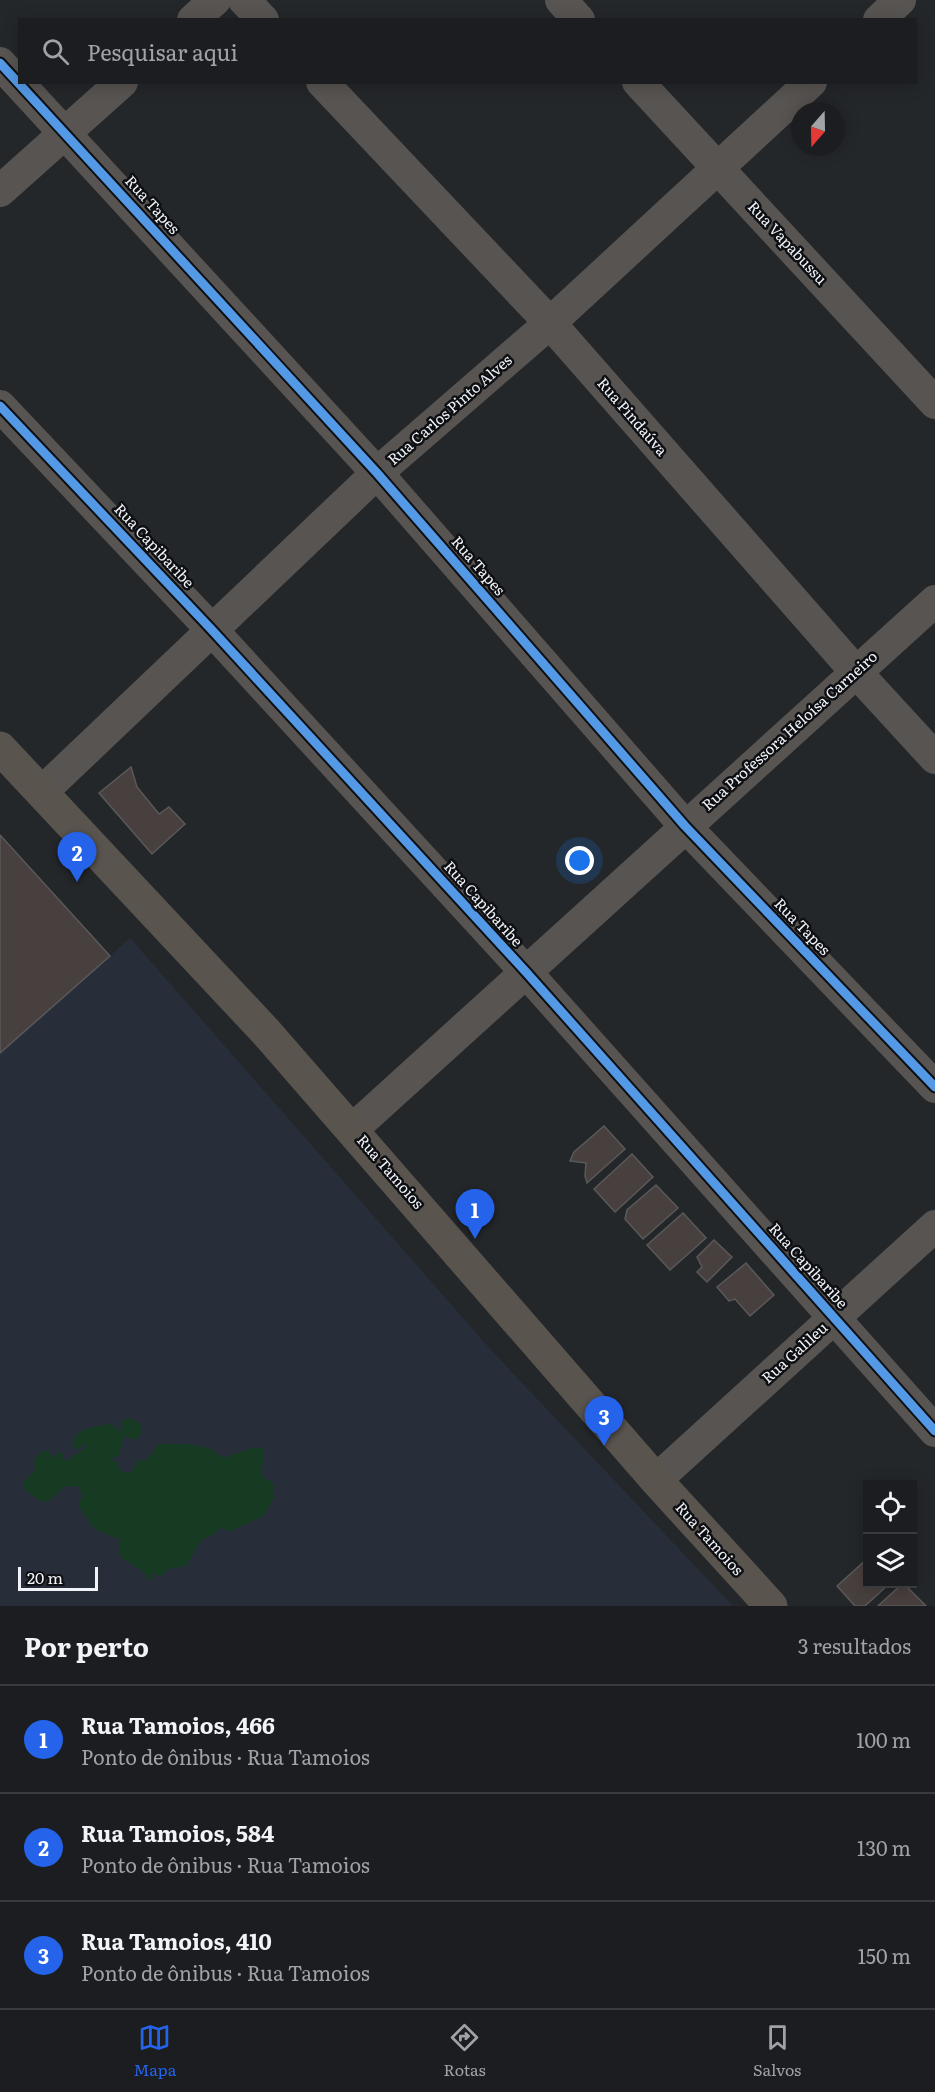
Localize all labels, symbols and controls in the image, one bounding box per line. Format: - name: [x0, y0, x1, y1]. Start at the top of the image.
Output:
- search box: [18, 18, 917, 84]
- icon: search: [39, 35, 72, 68]
- text: Pesquisar aqui: [87, 35, 238, 68]
- north arrow: [791, 102, 845, 156]
- street label: Rua Tapes: [120, 169, 186, 239]
- street label: Rua Vapabussu: [743, 195, 833, 289]
- street label: Rua Carlos Pinto Alves: [382, 348, 517, 470]
- street label: Rua Pindaúva: [593, 372, 674, 461]
- street label: Rua Capibaribe: [110, 497, 201, 593]
- street label: Rua Tapes: [447, 530, 512, 600]
- street label: Rua Professora Heloísa Carneiro: [696, 644, 882, 815]
- pin: 2: [58, 832, 97, 882]
- your location: [565, 846, 594, 875]
- street label: Rua Capibaribe: [439, 855, 529, 951]
- street label: Rua Tapes: [770, 892, 837, 960]
- street label: Rua Tamoios: [352, 1129, 430, 1214]
- pin: 1: [456, 1190, 494, 1239]
- street label: Rua Capibaribe: [764, 1217, 854, 1313]
- street label: Rua Galileu: [756, 1315, 833, 1388]
- pin: 3: [584, 1396, 624, 1446]
- map controls: [863, 1480, 917, 1588]
- button: locate: [863, 1480, 917, 1534]
- street label: Rua Tamoios: [671, 1496, 750, 1580]
- button: layers: [863, 1534, 917, 1588]
- scale bar: [18, 1564, 98, 1592]
- text: 20 m: [27, 1565, 63, 1589]
- text: Por perto: [24, 1626, 149, 1665]
- text: 3 resultados: [798, 1630, 911, 1660]
- text: Rua Tamoios, 466: [81, 1708, 275, 1741]
- text: 1: [39, 1724, 48, 1754]
- text: 100 m: [856, 1724, 911, 1754]
- text: Ponto de ônibus · Rua Tamoios: [81, 1741, 370, 1771]
- text: Rua Tamoios, 584: [81, 1816, 274, 1849]
- text: 2: [38, 1832, 49, 1862]
- text: 130 m: [857, 1832, 911, 1862]
- text: Ponto de ônibus · Rua Tamoios: [81, 1849, 370, 1879]
- text: Rua Tamoios, 410: [81, 1924, 272, 1957]
- text: 3: [38, 1940, 49, 1970]
- text: 150 m: [858, 1940, 911, 1970]
- text: Ponto de ônibus · Rua Tamoios: [81, 1957, 370, 1987]
- tab: Mapa: [134, 2021, 176, 2081]
- tab: Rotas: [444, 2021, 486, 2081]
- tab: Salvos: [753, 2021, 801, 2081]

